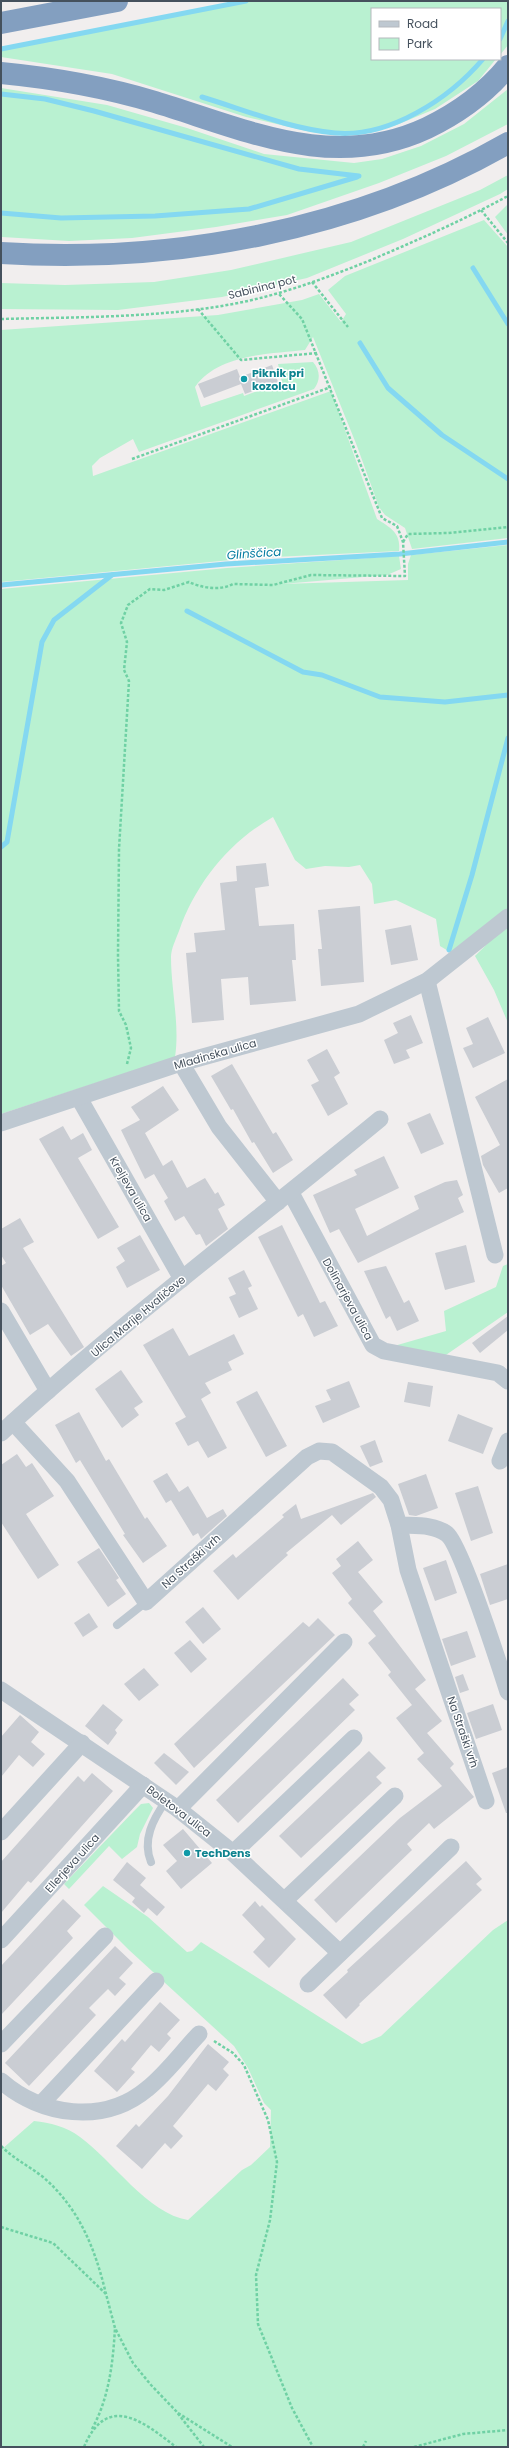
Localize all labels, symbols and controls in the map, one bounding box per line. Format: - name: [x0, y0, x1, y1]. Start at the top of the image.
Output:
- legend: [371, 8, 501, 60]
- text: Road: [407, 15, 438, 32]
- text: Park: [407, 35, 434, 52]
- street label: Sabinina pot: [226, 271, 298, 303]
- place label: Piknik pri kozolcu: [252, 365, 304, 394]
- marker: Piknik pri kozolcu: [239, 374, 249, 384]
- water label: Glinščica: [226, 543, 282, 563]
- street label: Mladinska ulica: [172, 1035, 258, 1073]
- street label: Kreljeva ulica: [106, 1153, 156, 1225]
- street label: Dolinarjeva ulica: [319, 1255, 377, 1343]
- street label: Ulica Marije Hvaličeve: [87, 1271, 189, 1360]
- street label: Na Straški vrh: [158, 1530, 224, 1592]
- street label: Na Straški vrh: [443, 1694, 483, 1770]
- street label: Boletova ulica: [143, 1781, 215, 1841]
- street label: Ellerjeva ulica: [41, 1830, 103, 1896]
- place label: TechDens: [195, 1845, 251, 1861]
- marker: TechDens: [182, 1848, 192, 1858]

